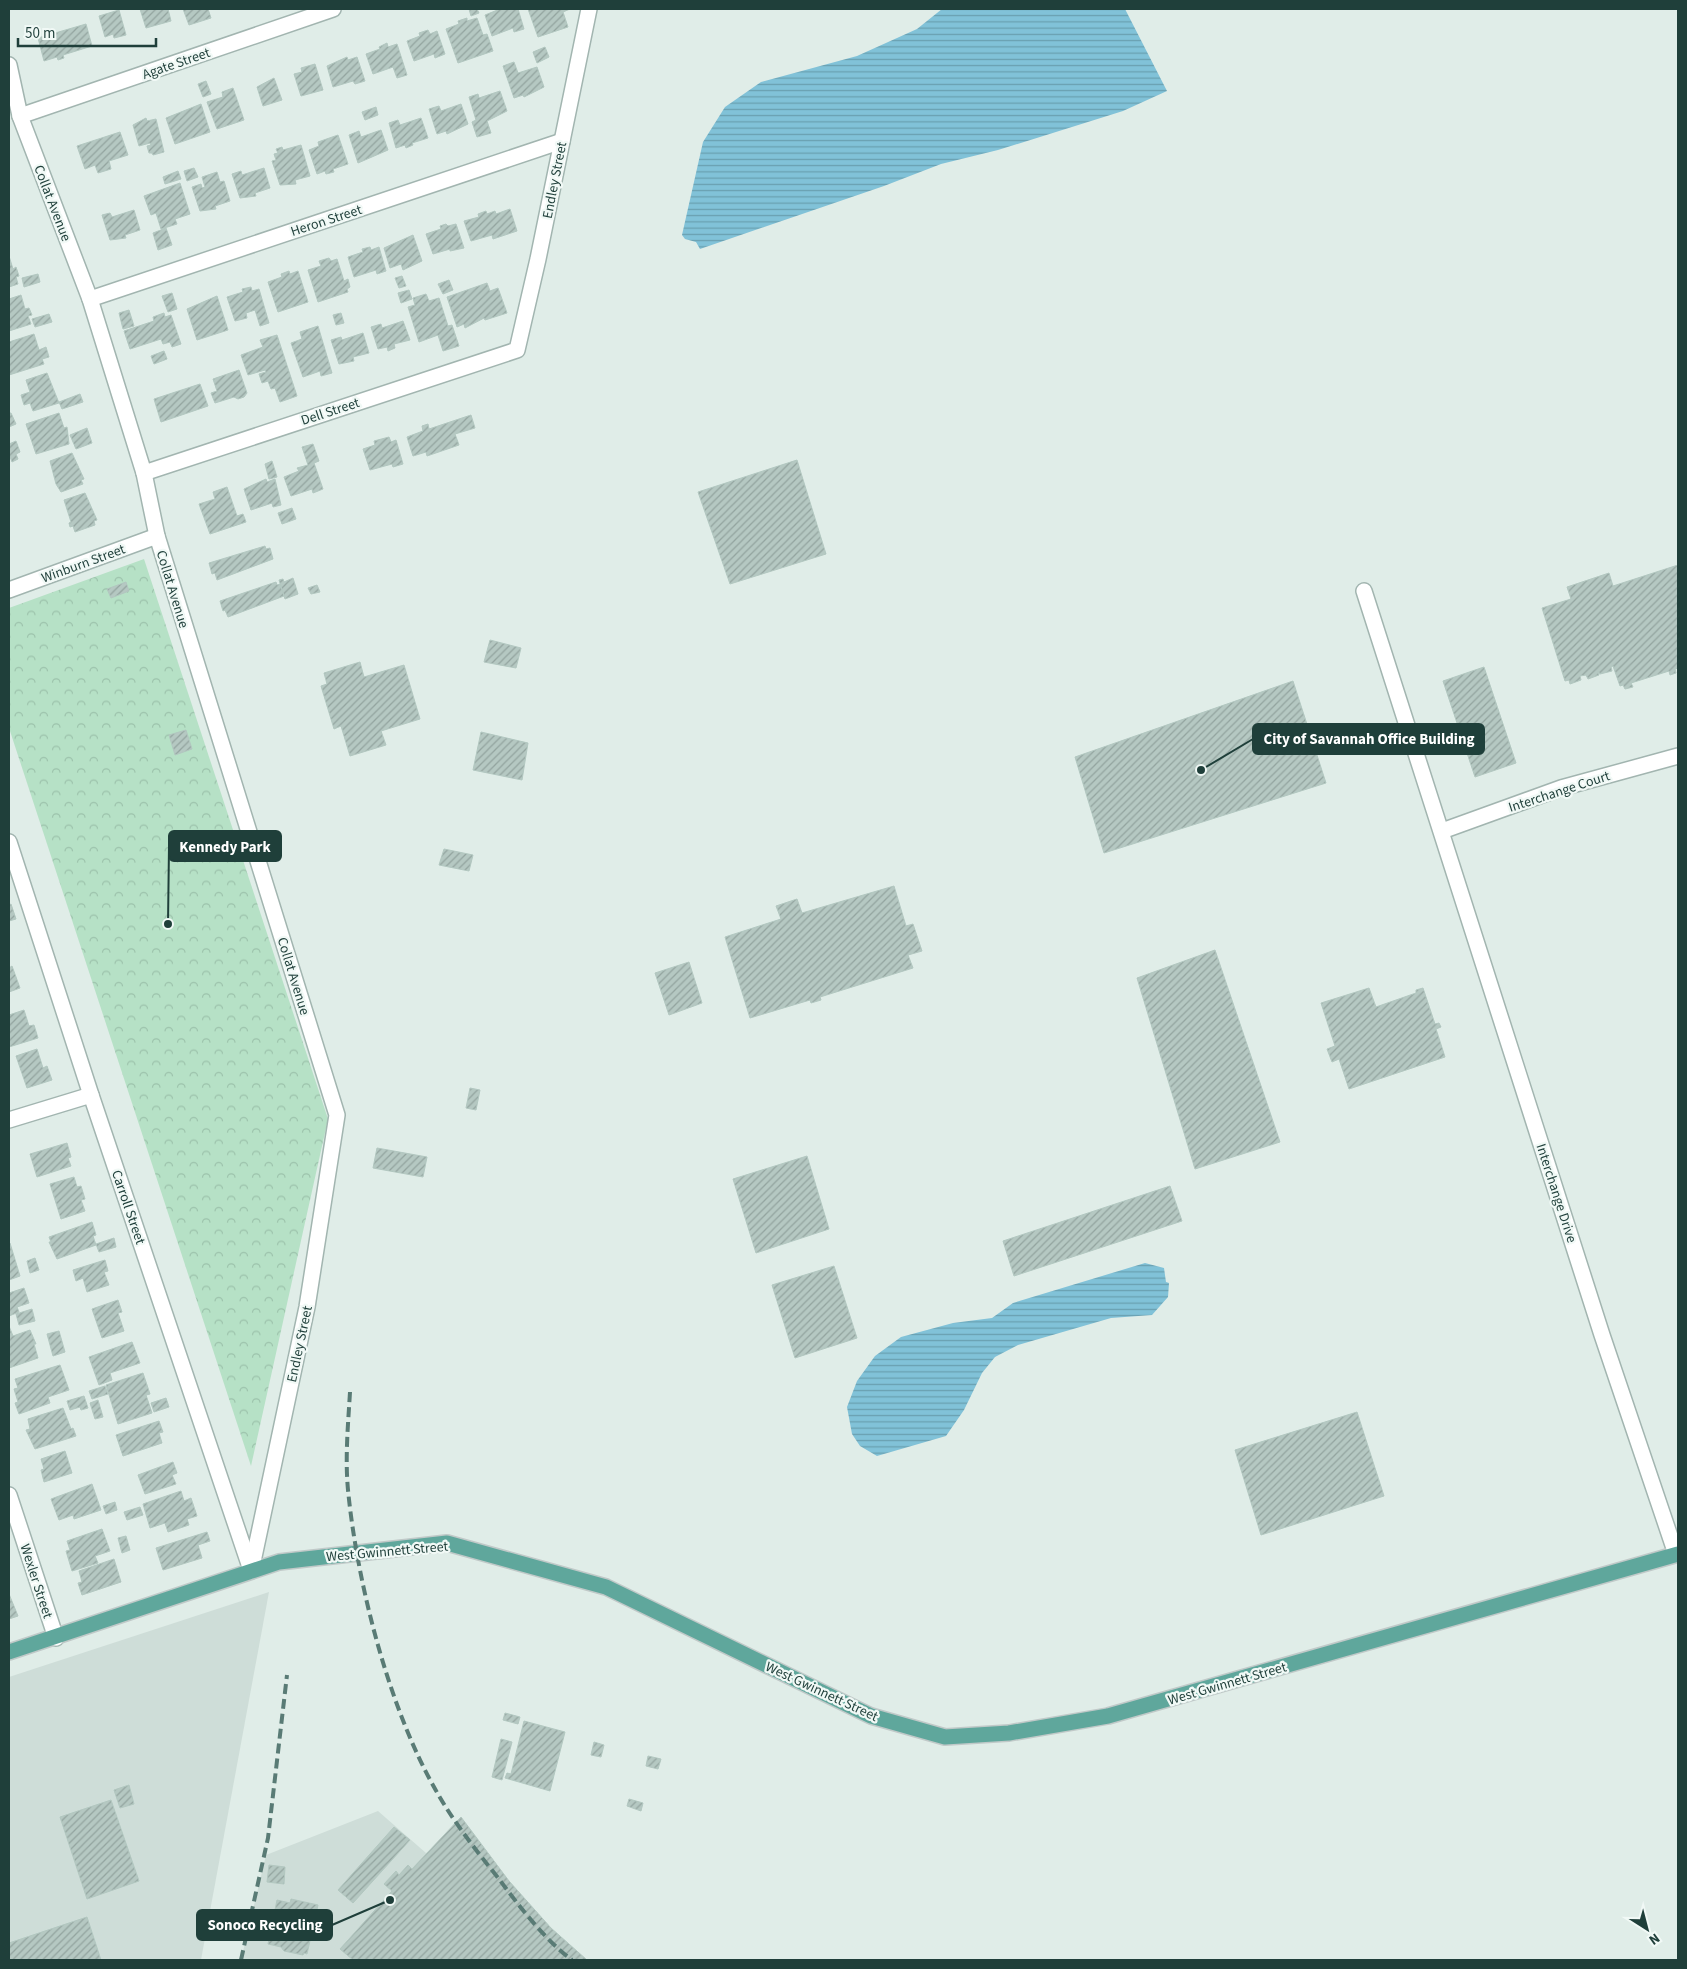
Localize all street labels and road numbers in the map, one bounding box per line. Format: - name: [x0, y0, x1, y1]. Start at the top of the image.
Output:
- street label: Agate Street: [140, 43, 213, 85]
- street label: Endley Street: [538, 140, 572, 220]
- street label: Collat Avenue: [28, 162, 76, 244]
- street label: Heron Street: [288, 200, 365, 242]
- street label: Dell Street: [298, 393, 362, 431]
- street label: Winburn Street: [39, 539, 128, 588]
- street label: Collat Avenue: [151, 548, 193, 631]
- street label: Interchange Court: [1506, 766, 1613, 818]
- street label: Collat Avenue: [272, 935, 314, 1018]
- street label: Interchange Drive: [1531, 1141, 1582, 1246]
- street label: Carroll Street: [106, 1168, 150, 1247]
- street label: Endley Street: [282, 1304, 318, 1384]
- street label: West Gwinnett Street: [325, 1537, 449, 1567]
- street label: Wexler Street: [15, 1541, 58, 1621]
- street label: West Gwinnett Street: [762, 1657, 882, 1727]
- street label: West Gwinnett Street: [1166, 1657, 1289, 1710]

